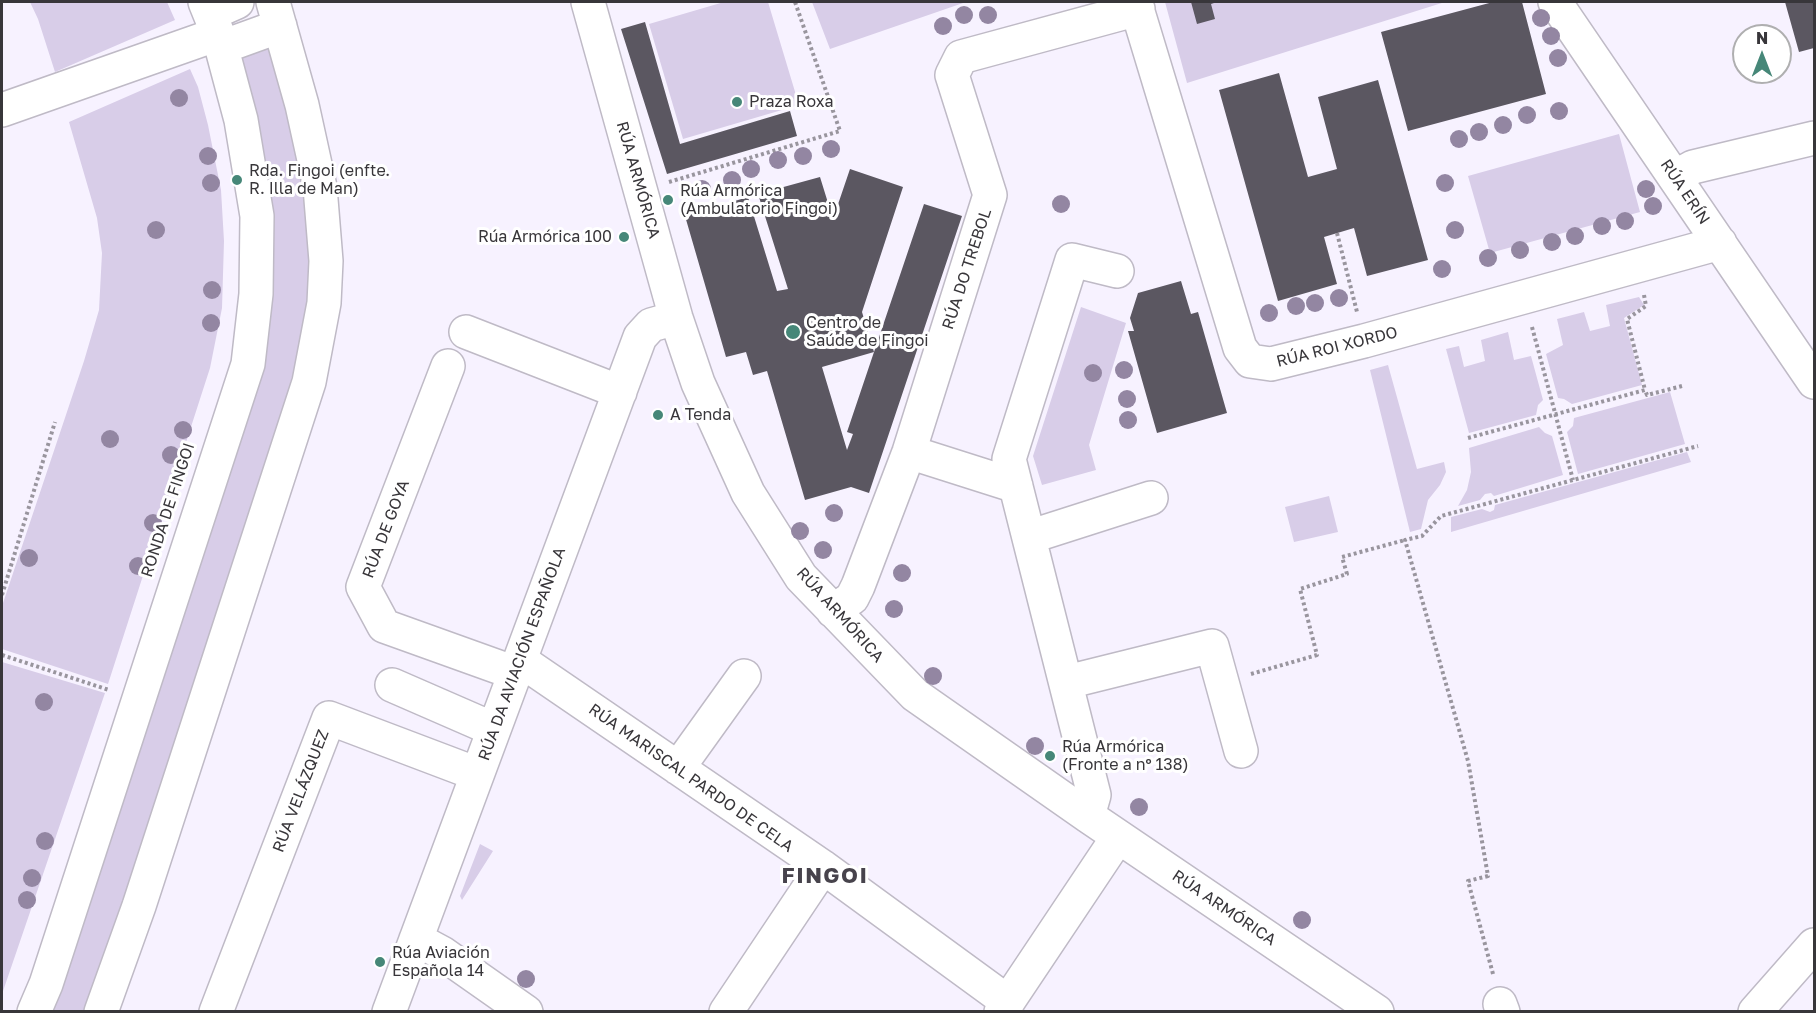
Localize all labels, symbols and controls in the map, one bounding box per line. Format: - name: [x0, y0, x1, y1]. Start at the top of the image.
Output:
- north arrow: [1732, 24, 1792, 84]
- text: N: [1756, 28, 1768, 48]
- place label: Praza Roxa: [749, 92, 833, 112]
- marker: Praza Roxa: [730, 95, 744, 109]
- street label: RÚA ARMÓRICA: [612, 119, 664, 241]
- street label: RÚA ERÍN: [1656, 156, 1714, 228]
- place label: Rda. Fingoi (enfte. R. Illa de Man): [249, 161, 390, 199]
- marker: Rda. Fingoi (enfte. R. Illa de Man): [230, 173, 244, 187]
- place label: Rúa Armórica (Ambulatorio Fingoi): [680, 181, 838, 219]
- marker: Rúa Armórica (Ambulatorio Fingoi): [661, 193, 675, 207]
- street label: RÚA DO TREBOL: [938, 206, 996, 332]
- place label: Rúa Armórica 100: [478, 227, 612, 247]
- marker: Rúa Armórica 100: [617, 230, 631, 244]
- place label: Centro de Saúde de Fingoi: [806, 313, 929, 351]
- marker: Centro de Saúde de Fingoi: [784, 323, 802, 341]
- street label: RÚA ROI XORDO: [1274, 323, 1400, 371]
- place label: A Tenda: [670, 405, 731, 425]
- marker: A Tenda: [651, 408, 665, 422]
- street label: RONDA DE FINGOI: [137, 440, 199, 580]
- street label: RÚA DE GOYA: [358, 477, 414, 581]
- street label: RÚA DA AVIACIÓN ESPAÑOLA: [474, 545, 570, 763]
- street label: RÚA ARMÓRICA: [792, 564, 888, 666]
- street label: RÚA MARISCAL PARDO DE CELA: [585, 700, 797, 856]
- street label: RÚA VELÁZQUEZ: [269, 727, 333, 855]
- place label: Rúa Armórica (Fronte a nº 138): [1062, 737, 1189, 775]
- marker: Rúa Armórica (Fronte a nº 138): [1043, 749, 1057, 763]
- district label: FINGOI: [782, 863, 868, 889]
- street label: RÚA ARMÓRICA: [1168, 866, 1280, 950]
- place label: Rúa Aviación Española 14: [392, 943, 490, 981]
- marker: Rúa Aviación Española 14: [373, 955, 387, 969]

